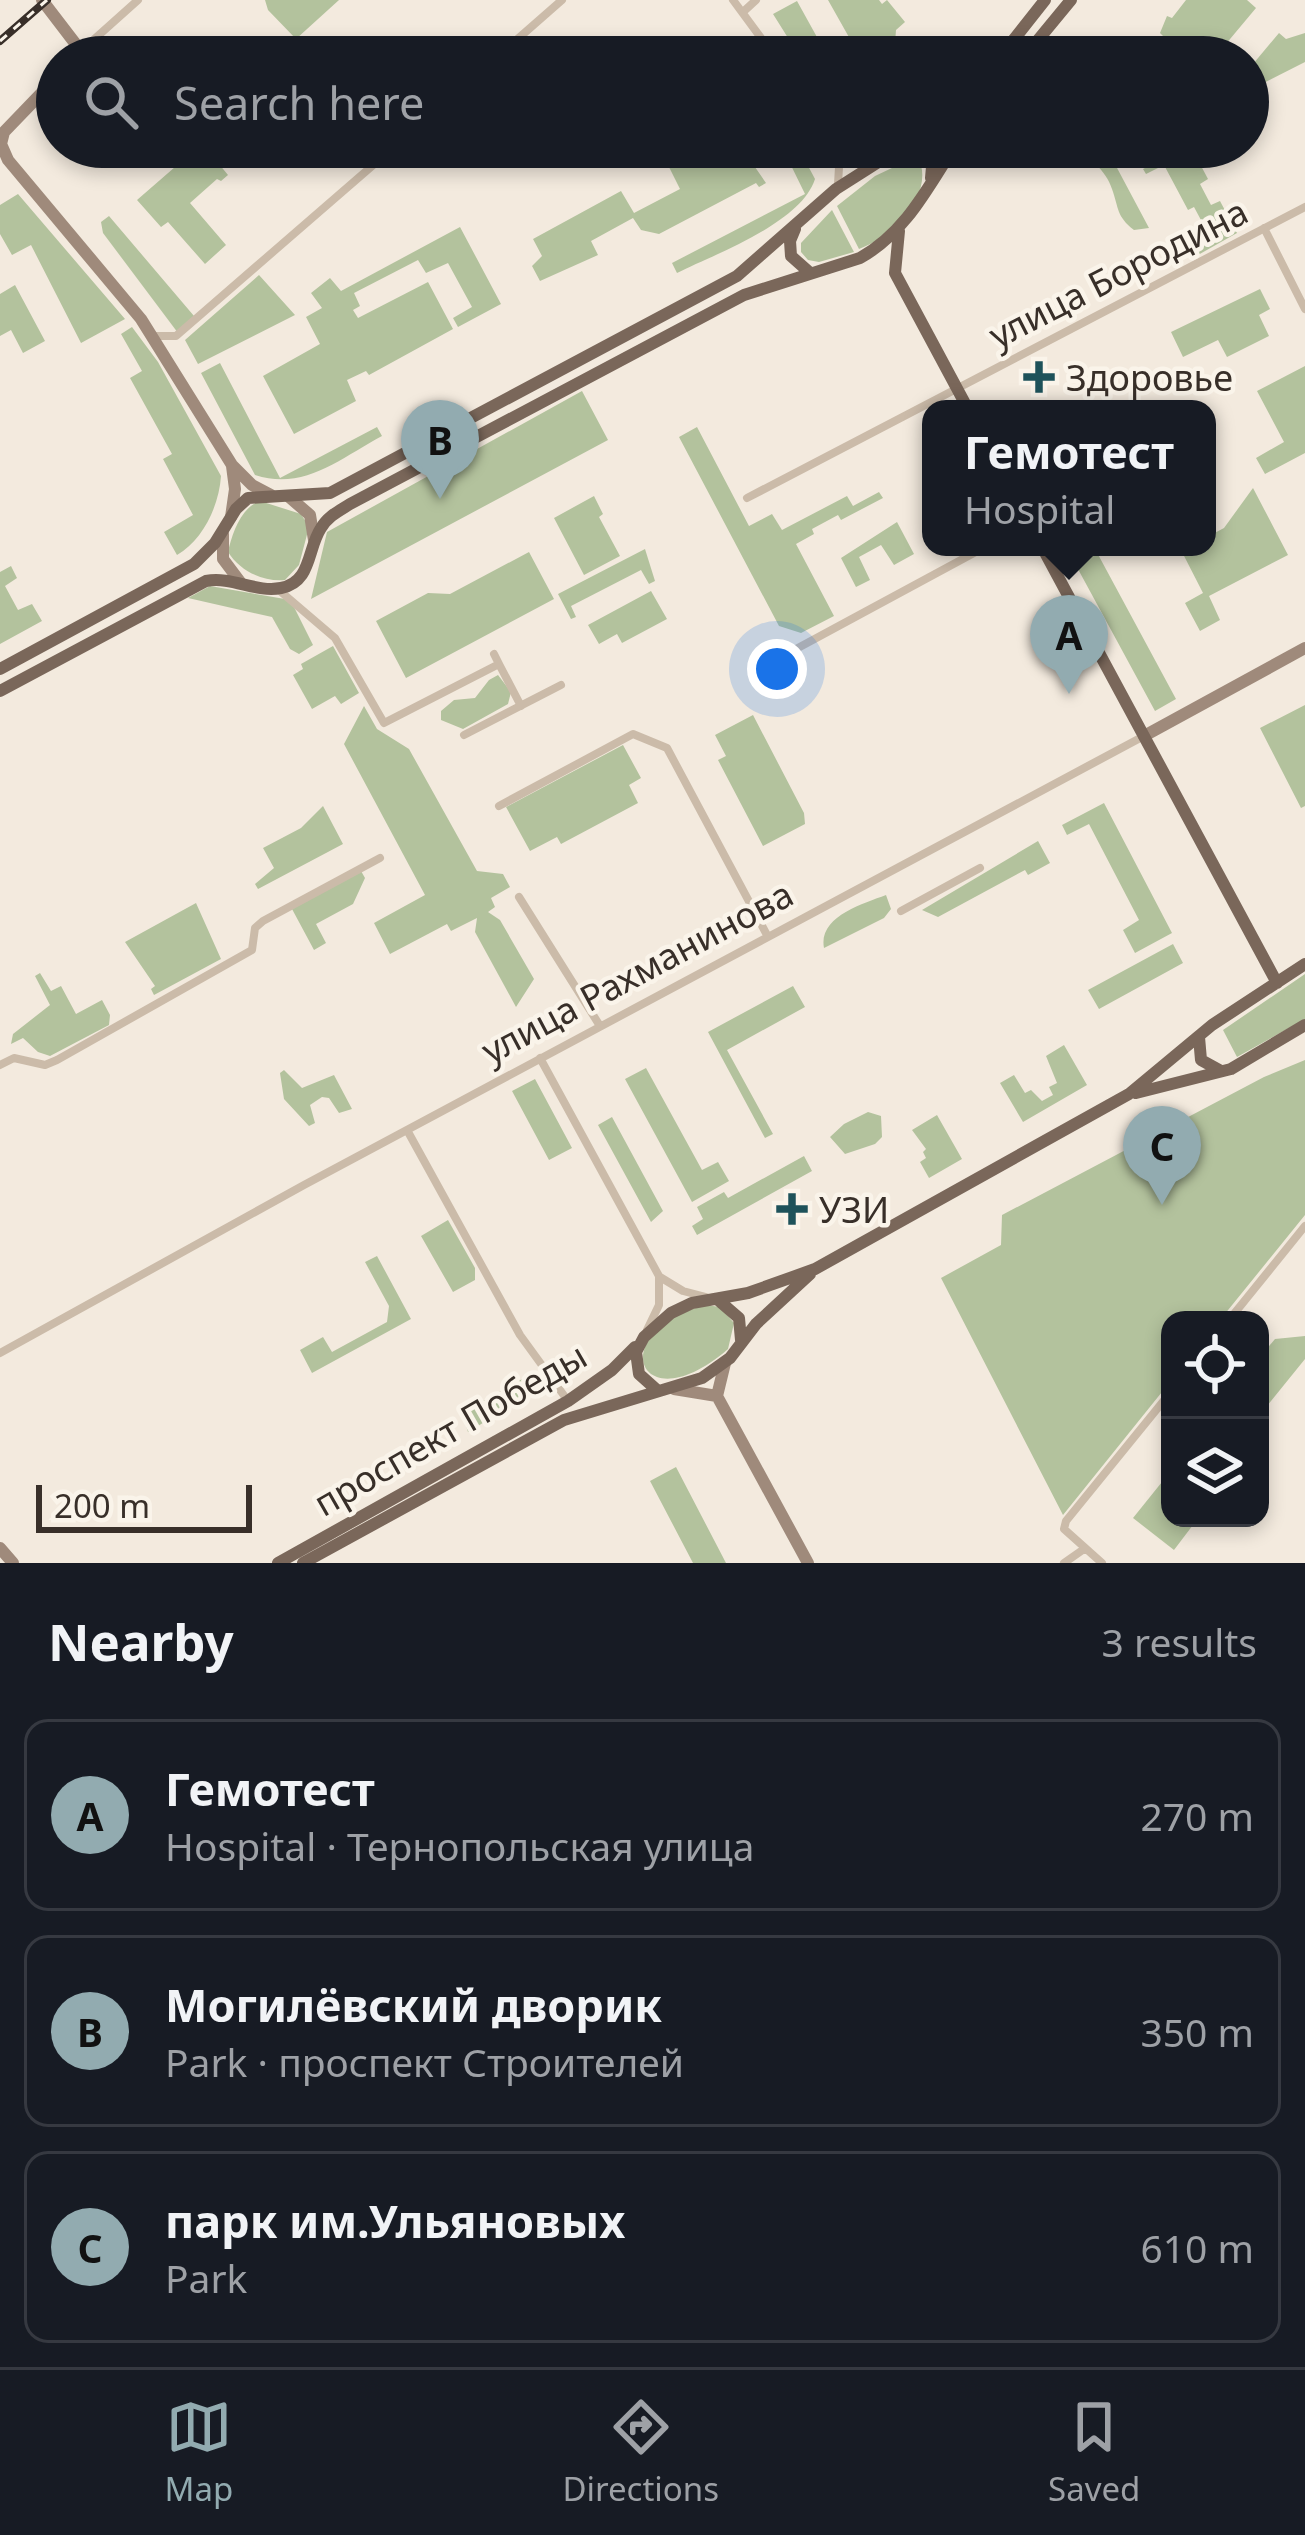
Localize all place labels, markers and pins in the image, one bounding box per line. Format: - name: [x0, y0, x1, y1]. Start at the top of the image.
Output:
- place label: Здоровье: [1066, 353, 1233, 402]
- marker: Здоровье: [1023, 361, 1055, 393]
- pin: B: [401, 400, 479, 499]
- pin: A: [1030, 595, 1108, 694]
- pin: C: [1123, 1106, 1201, 1205]
- place label: УЗИ: [819, 1185, 889, 1234]
- marker: УЗИ: [776, 1193, 808, 1225]

